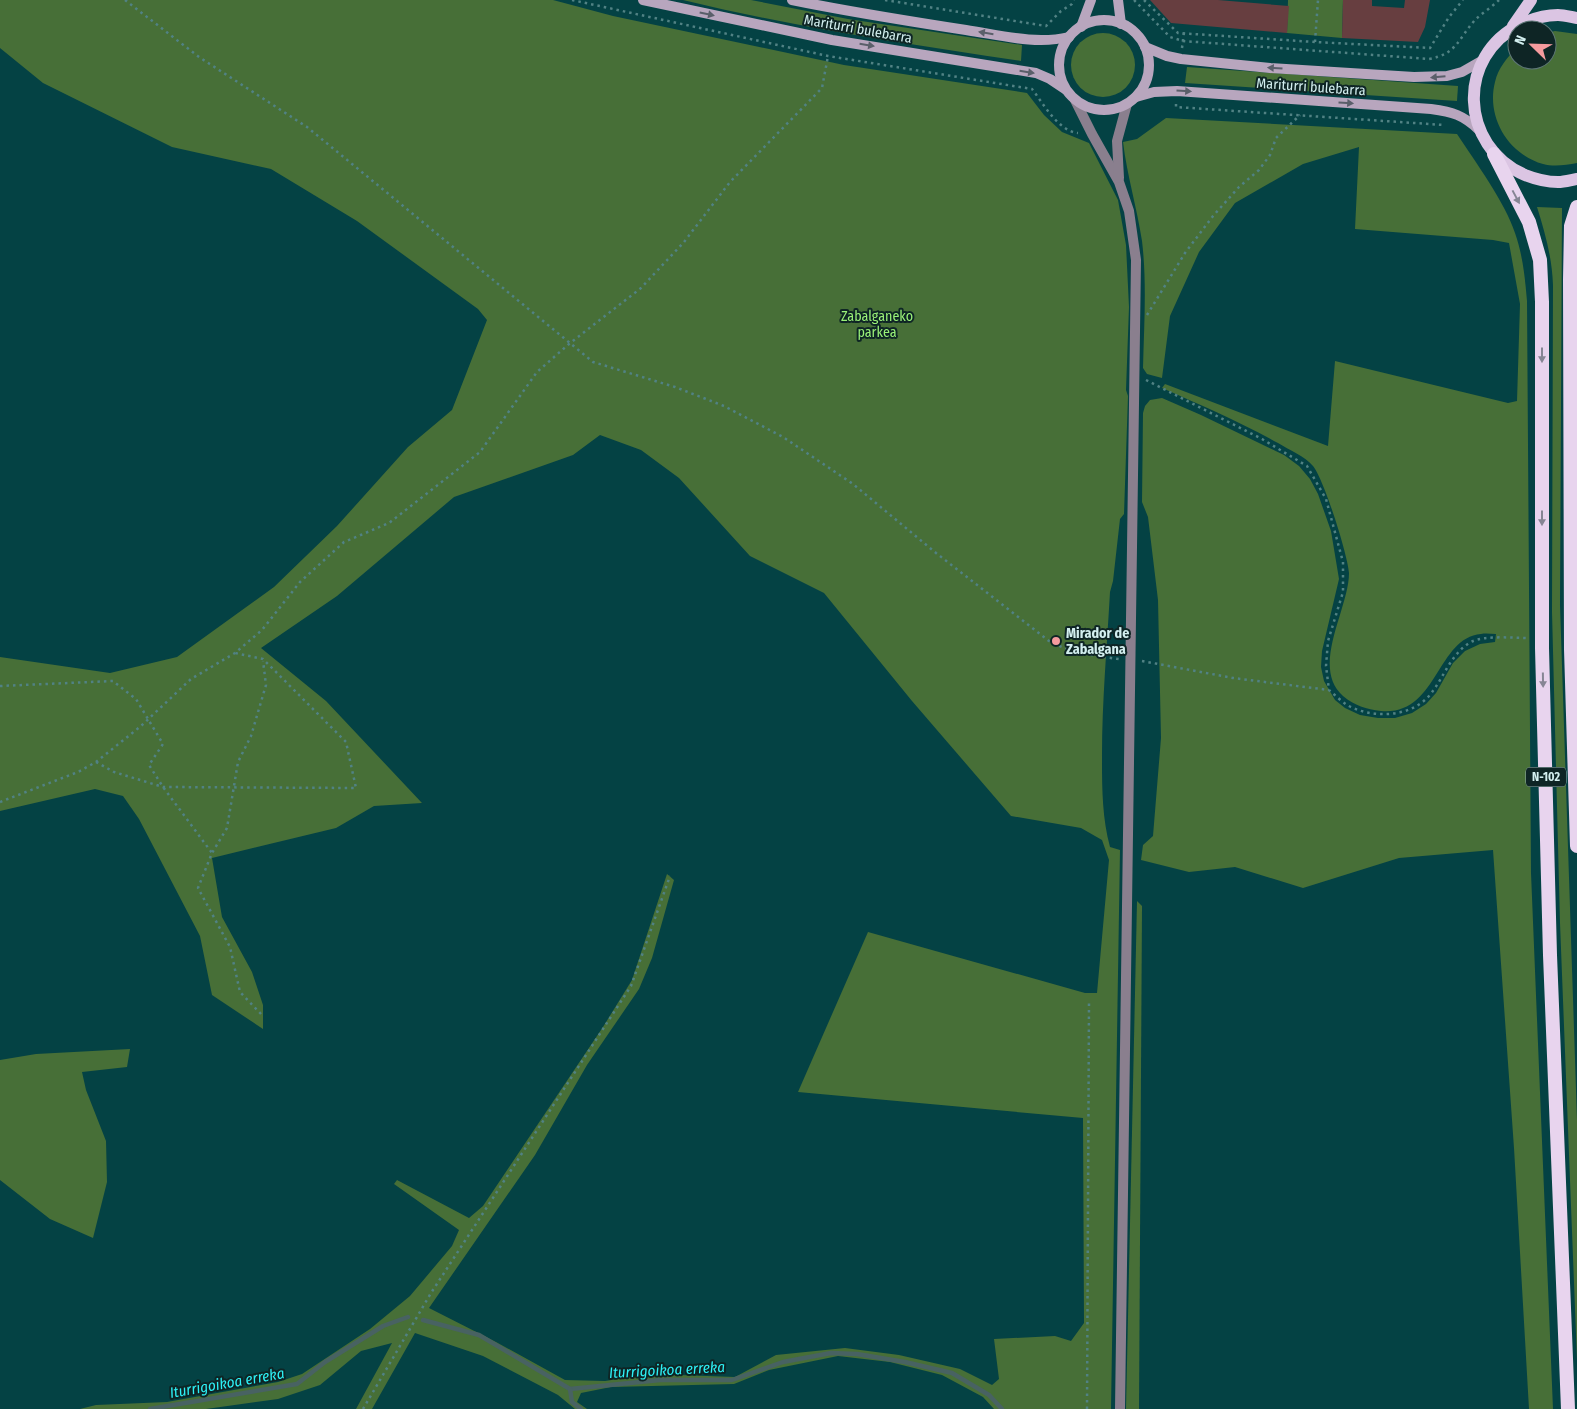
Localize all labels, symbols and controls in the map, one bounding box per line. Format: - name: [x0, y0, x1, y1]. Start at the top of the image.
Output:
- one-way arrow: [700, 10, 715, 18]
- street label: Mariturri bulebarra: [803, 11, 913, 47]
- north arrow: [1507, 20, 1557, 70]
- one-way arrow: [978, 29, 994, 37]
- text: N: [1511, 33, 1530, 47]
- one-way arrow: [859, 42, 875, 50]
- one-way arrow: [1267, 64, 1283, 72]
- one-way arrow: [1020, 68, 1036, 76]
- one-way arrow: [1429, 73, 1445, 81]
- street label: Mariturri bulebarra: [1256, 75, 1366, 99]
- one-way arrow: [1176, 88, 1192, 96]
- one-way arrow: [1338, 100, 1354, 108]
- one-way arrow: [1512, 190, 1520, 205]
- park label: Zabalganeko parkea: [841, 308, 913, 341]
- one-way arrow: [1538, 347, 1546, 363]
- one-way arrow: [1538, 510, 1546, 526]
- place label: Mirador de Zabalgana: [1066, 625, 1129, 658]
- marker: Mirador de Zabalgana: [1050, 635, 1062, 647]
- one-way arrow: [1539, 672, 1547, 688]
- road number: N-102: [1526, 768, 1566, 786]
- water label: Iturrigoikoa erreka: [609, 1358, 726, 1382]
- water label: Iturrigoikoa erreka: [168, 1364, 286, 1402]

